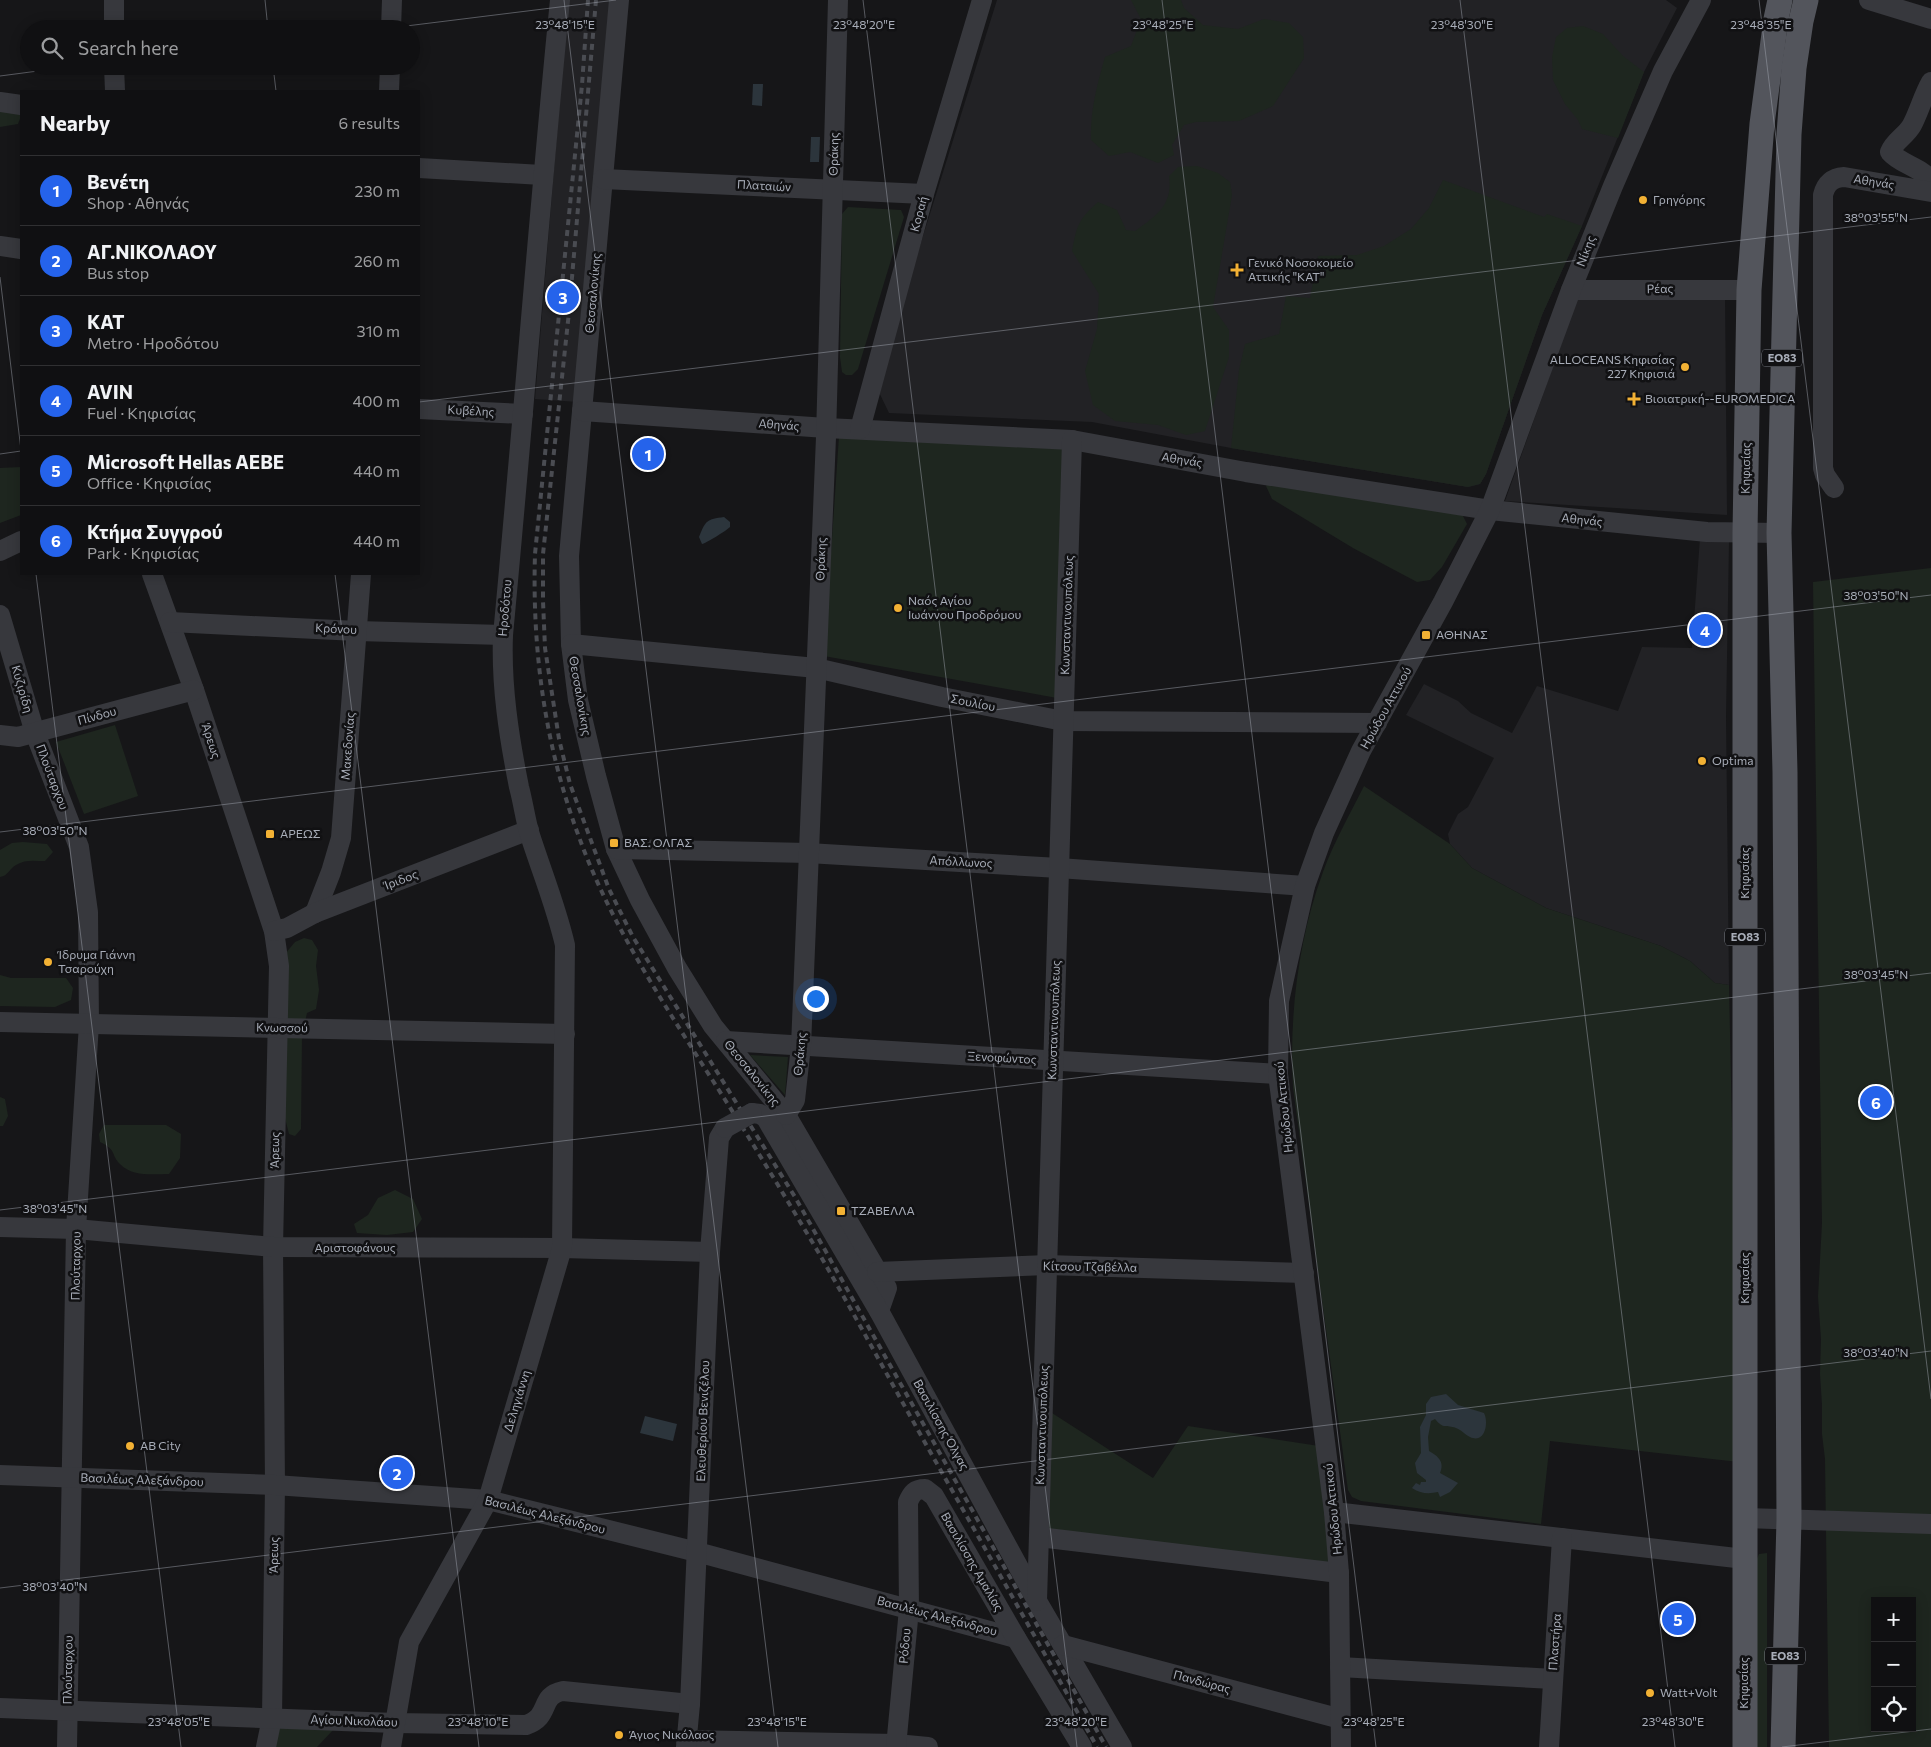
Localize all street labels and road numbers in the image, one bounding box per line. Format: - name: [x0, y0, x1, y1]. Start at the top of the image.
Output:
- street label: Θράκης: [826, 132, 840, 176]
- street label: Αθηνάς: [1853, 171, 1896, 191]
- street label: Πλαταιών: [737, 177, 792, 193]
- street label: Κοραή: [907, 195, 929, 233]
- street label: Νίκης: [1573, 233, 1597, 268]
- street label: Θεσσαλονίκης: [582, 252, 602, 334]
- street label: Ρέας: [1647, 281, 1674, 295]
- road number: ΕΟ83: [1762, 349, 1802, 366]
- street label: Κυβέλης: [447, 402, 495, 418]
- street label: Αθηνάς: [758, 416, 800, 432]
- street label: Κηφισίας: [1738, 442, 1752, 494]
- street label: Αθηνάς: [1161, 449, 1204, 469]
- street label: Αθηνάς: [1561, 510, 1603, 528]
- street label: Θράκης: [812, 537, 828, 581]
- street label: Κωνσταντινουπόλεως: [1057, 555, 1075, 675]
- street label: Ηροδότου: [495, 579, 513, 637]
- street label: Κρόνου: [315, 620, 358, 636]
- street label: Θεσσαλονίκης: [567, 655, 595, 737]
- street label: Κυζιρίδη: [10, 663, 36, 714]
- street label: Ηρώδου Αττικού: [1357, 664, 1414, 751]
- street label: Σουλίου: [950, 691, 997, 713]
- street label: Πίνδου: [76, 703, 118, 727]
- street label: Μακεδονίας: [338, 711, 356, 780]
- street label: Άρεως: [199, 720, 224, 760]
- street label: Πλούταρχου: [34, 742, 72, 812]
- street label: Κηφισίας: [1737, 847, 1751, 899]
- street label: Απόλλωνος: [929, 852, 993, 870]
- street label: Ίριδος: [381, 866, 420, 892]
- road number: ΕΟ83: [1725, 929, 1765, 946]
- street label: Κωνσταντινουπόλεως: [1044, 960, 1062, 1080]
- street label: Κνωσσού: [256, 1020, 308, 1034]
- street label: Θράκης: [790, 1032, 808, 1076]
- street label: Θεσσαλονίκης: [722, 1037, 784, 1108]
- street label: Ξενοφώντος: [967, 1048, 1037, 1066]
- street label: Ηρώδου Αττικού: [1271, 1060, 1295, 1153]
- street label: Άρεως: [267, 1132, 281, 1169]
- street label: Πλούταρχου: [67, 1231, 83, 1301]
- street label: Αριστοφάνους: [314, 1240, 396, 1254]
- street label: Κηφισίας: [1737, 1252, 1751, 1304]
- street label: Κίτσου Τζαβέλλα: [1043, 1258, 1137, 1274]
- street label: Ελευθερίου Βενιζέλου: [693, 1360, 711, 1482]
- street label: Κωνσταντινουπόλεως: [1032, 1365, 1050, 1485]
- street label: Δεληγιάννη: [500, 1368, 532, 1433]
- street label: Βασιλίσσης Όλγας: [911, 1377, 973, 1472]
- street label: Ηρώδου Αττικού: [1320, 1462, 1344, 1555]
- street label: Βασιλέως Αλεξάνδρου: [80, 1470, 204, 1488]
- street label: Βασιλέως Αλεξάνδρου: [484, 1492, 607, 1536]
- street label: Βασιλίσσης Αμαλίας: [939, 1510, 1007, 1614]
- street label: Άρεως: [266, 1537, 280, 1574]
- street label: Βασιλέως Αλεξάνδρου: [876, 1592, 999, 1638]
- street label: Πλαστήρα: [1545, 1613, 1563, 1671]
- street label: Ρόδου: [895, 1627, 913, 1664]
- street label: Πλούταρχου: [59, 1635, 75, 1705]
- road number: ΕΟ83: [1765, 1648, 1805, 1664]
- street label: Κηφισίας: [1736, 1657, 1750, 1709]
- street label: Πανδώρας: [1172, 1667, 1233, 1695]
- street label: Αγίου Νικολάου: [310, 1711, 398, 1729]

